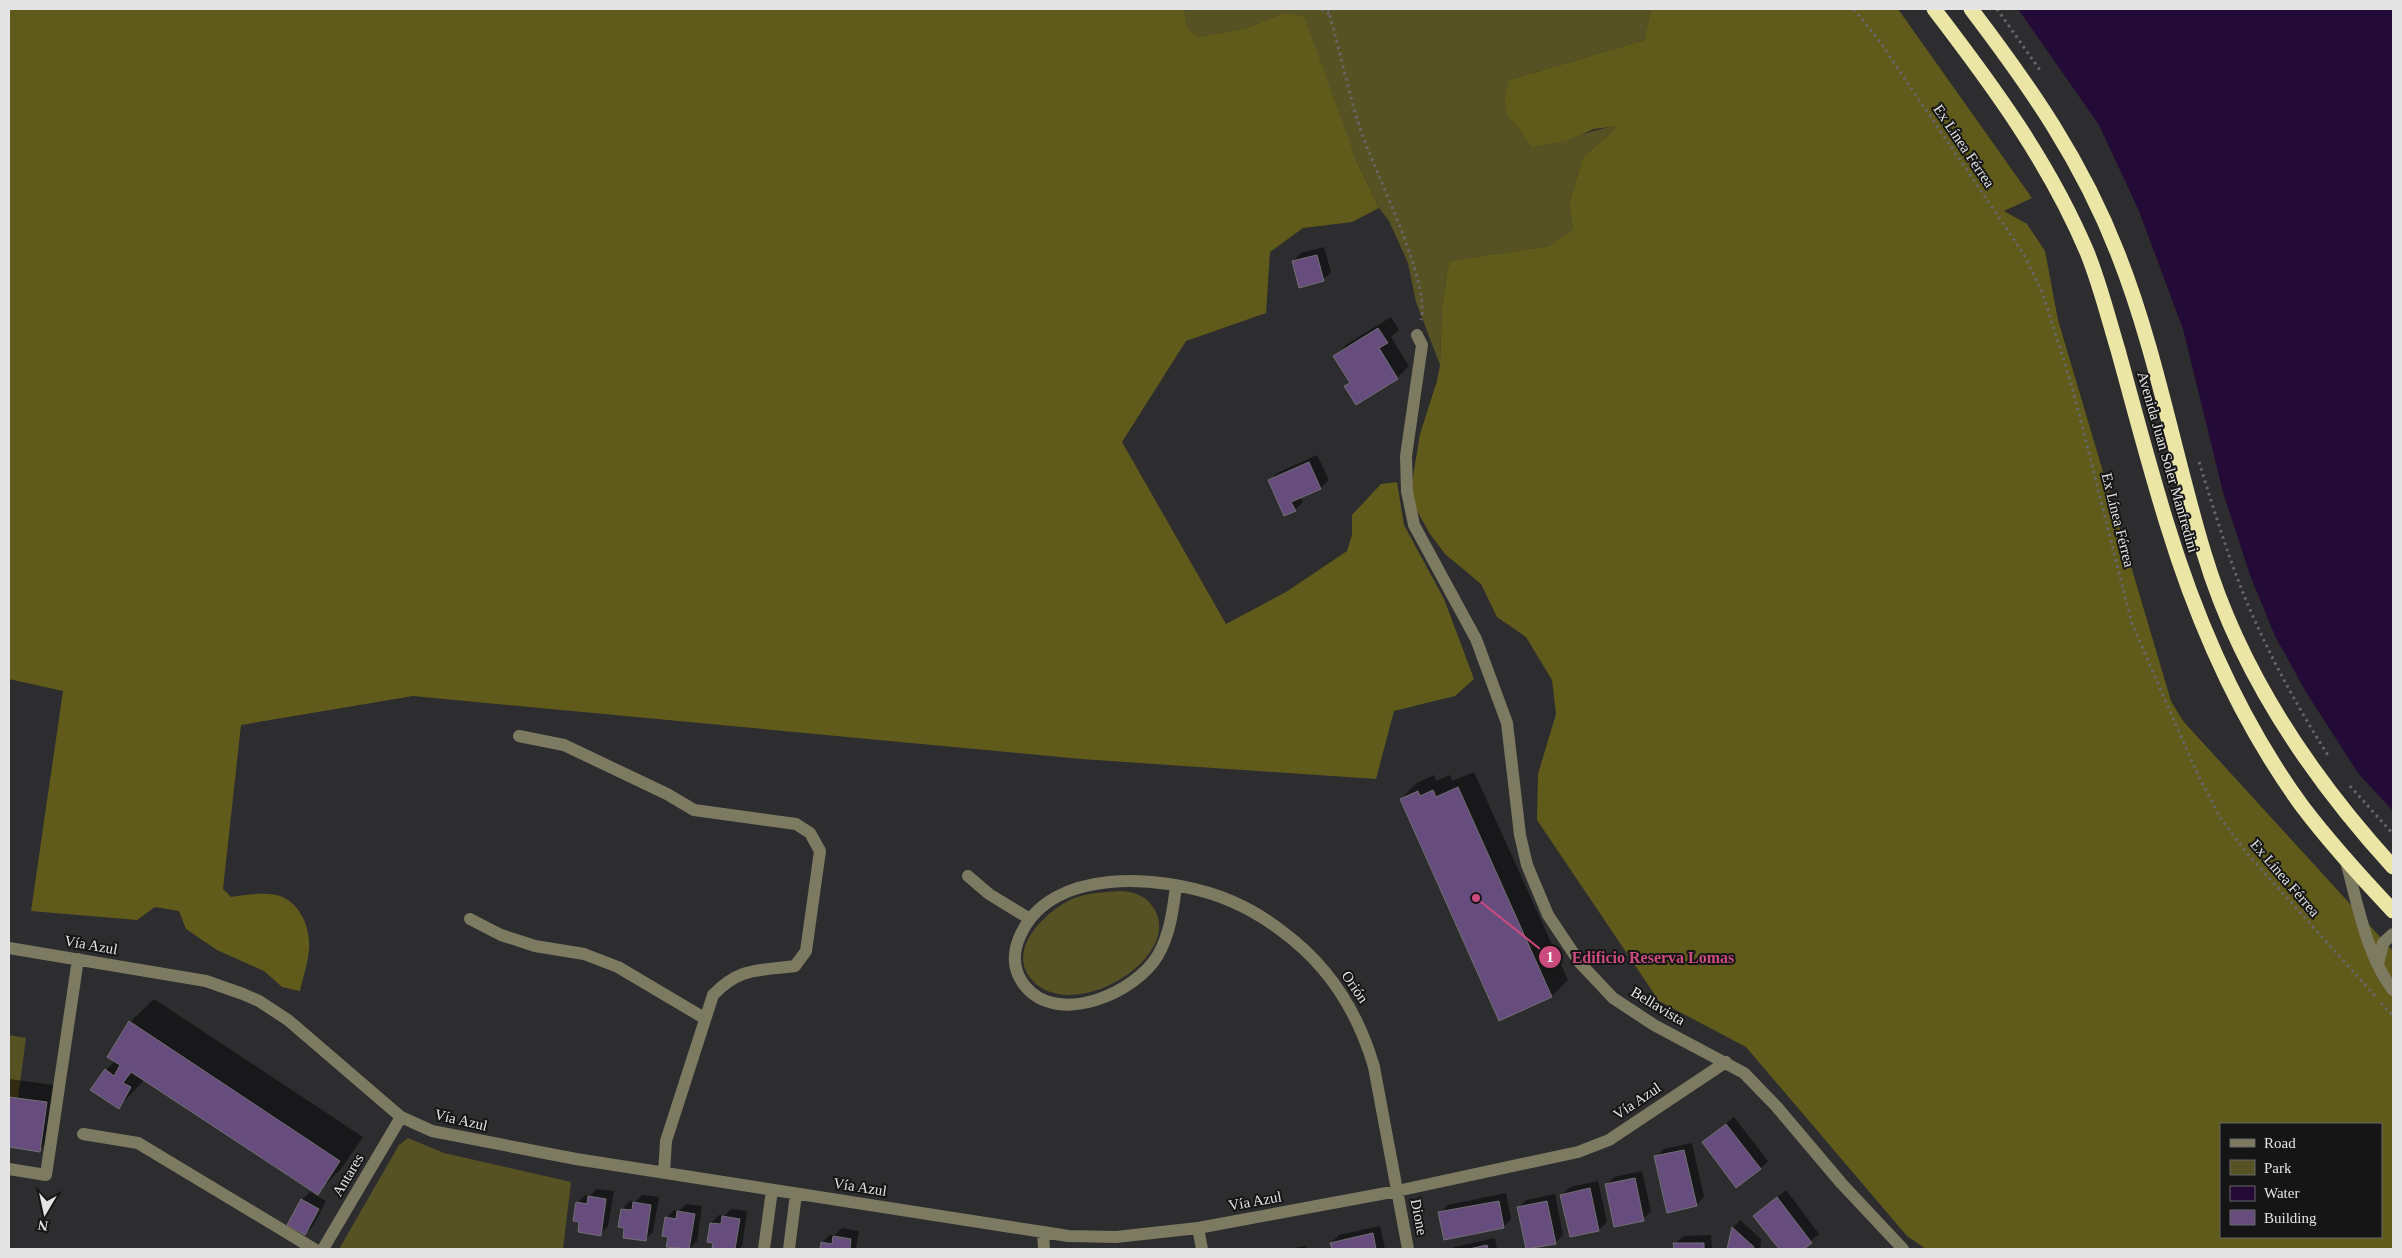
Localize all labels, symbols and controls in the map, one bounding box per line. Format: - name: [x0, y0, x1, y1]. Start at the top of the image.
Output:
- street label: Ex Línea Férrea: [1930, 101, 1998, 191]
- street label: Avenida Juan Soler Manfredini: [2134, 370, 2202, 554]
- street label: Ex Línea Férrea: [2099, 471, 2138, 569]
- street label: Ex Línea Férrea: [2247, 836, 2323, 920]
- street label: Vía Azul: [63, 932, 119, 958]
- callout: Edificio Reserva Lomas: [1537, 942, 1745, 973]
- text: 1: [1546, 949, 1554, 965]
- text: Edificio Reserva Lomas: [1572, 949, 1734, 966]
- street label: Orión: [1339, 968, 1372, 1006]
- street label: Bellavista: [1628, 984, 1688, 1028]
- street label: Vía Azul: [1610, 1079, 1664, 1123]
- street label: Vía Azul: [433, 1106, 489, 1134]
- legend: [2220, 1123, 2382, 1238]
- text: Road: [2264, 1135, 2296, 1151]
- street label: Antares: [329, 1151, 367, 1199]
- text: Park: [2264, 1160, 2292, 1176]
- street label: Vía Azul: [832, 1175, 888, 1199]
- text: Water: [2264, 1185, 2299, 1201]
- north arrow: [20, 1188, 70, 1238]
- street label: Vía Azul: [1227, 1188, 1283, 1214]
- street label: Dione: [1408, 1197, 1430, 1237]
- text: Building: [2264, 1210, 2317, 1226]
- text: N: [37, 1217, 49, 1234]

